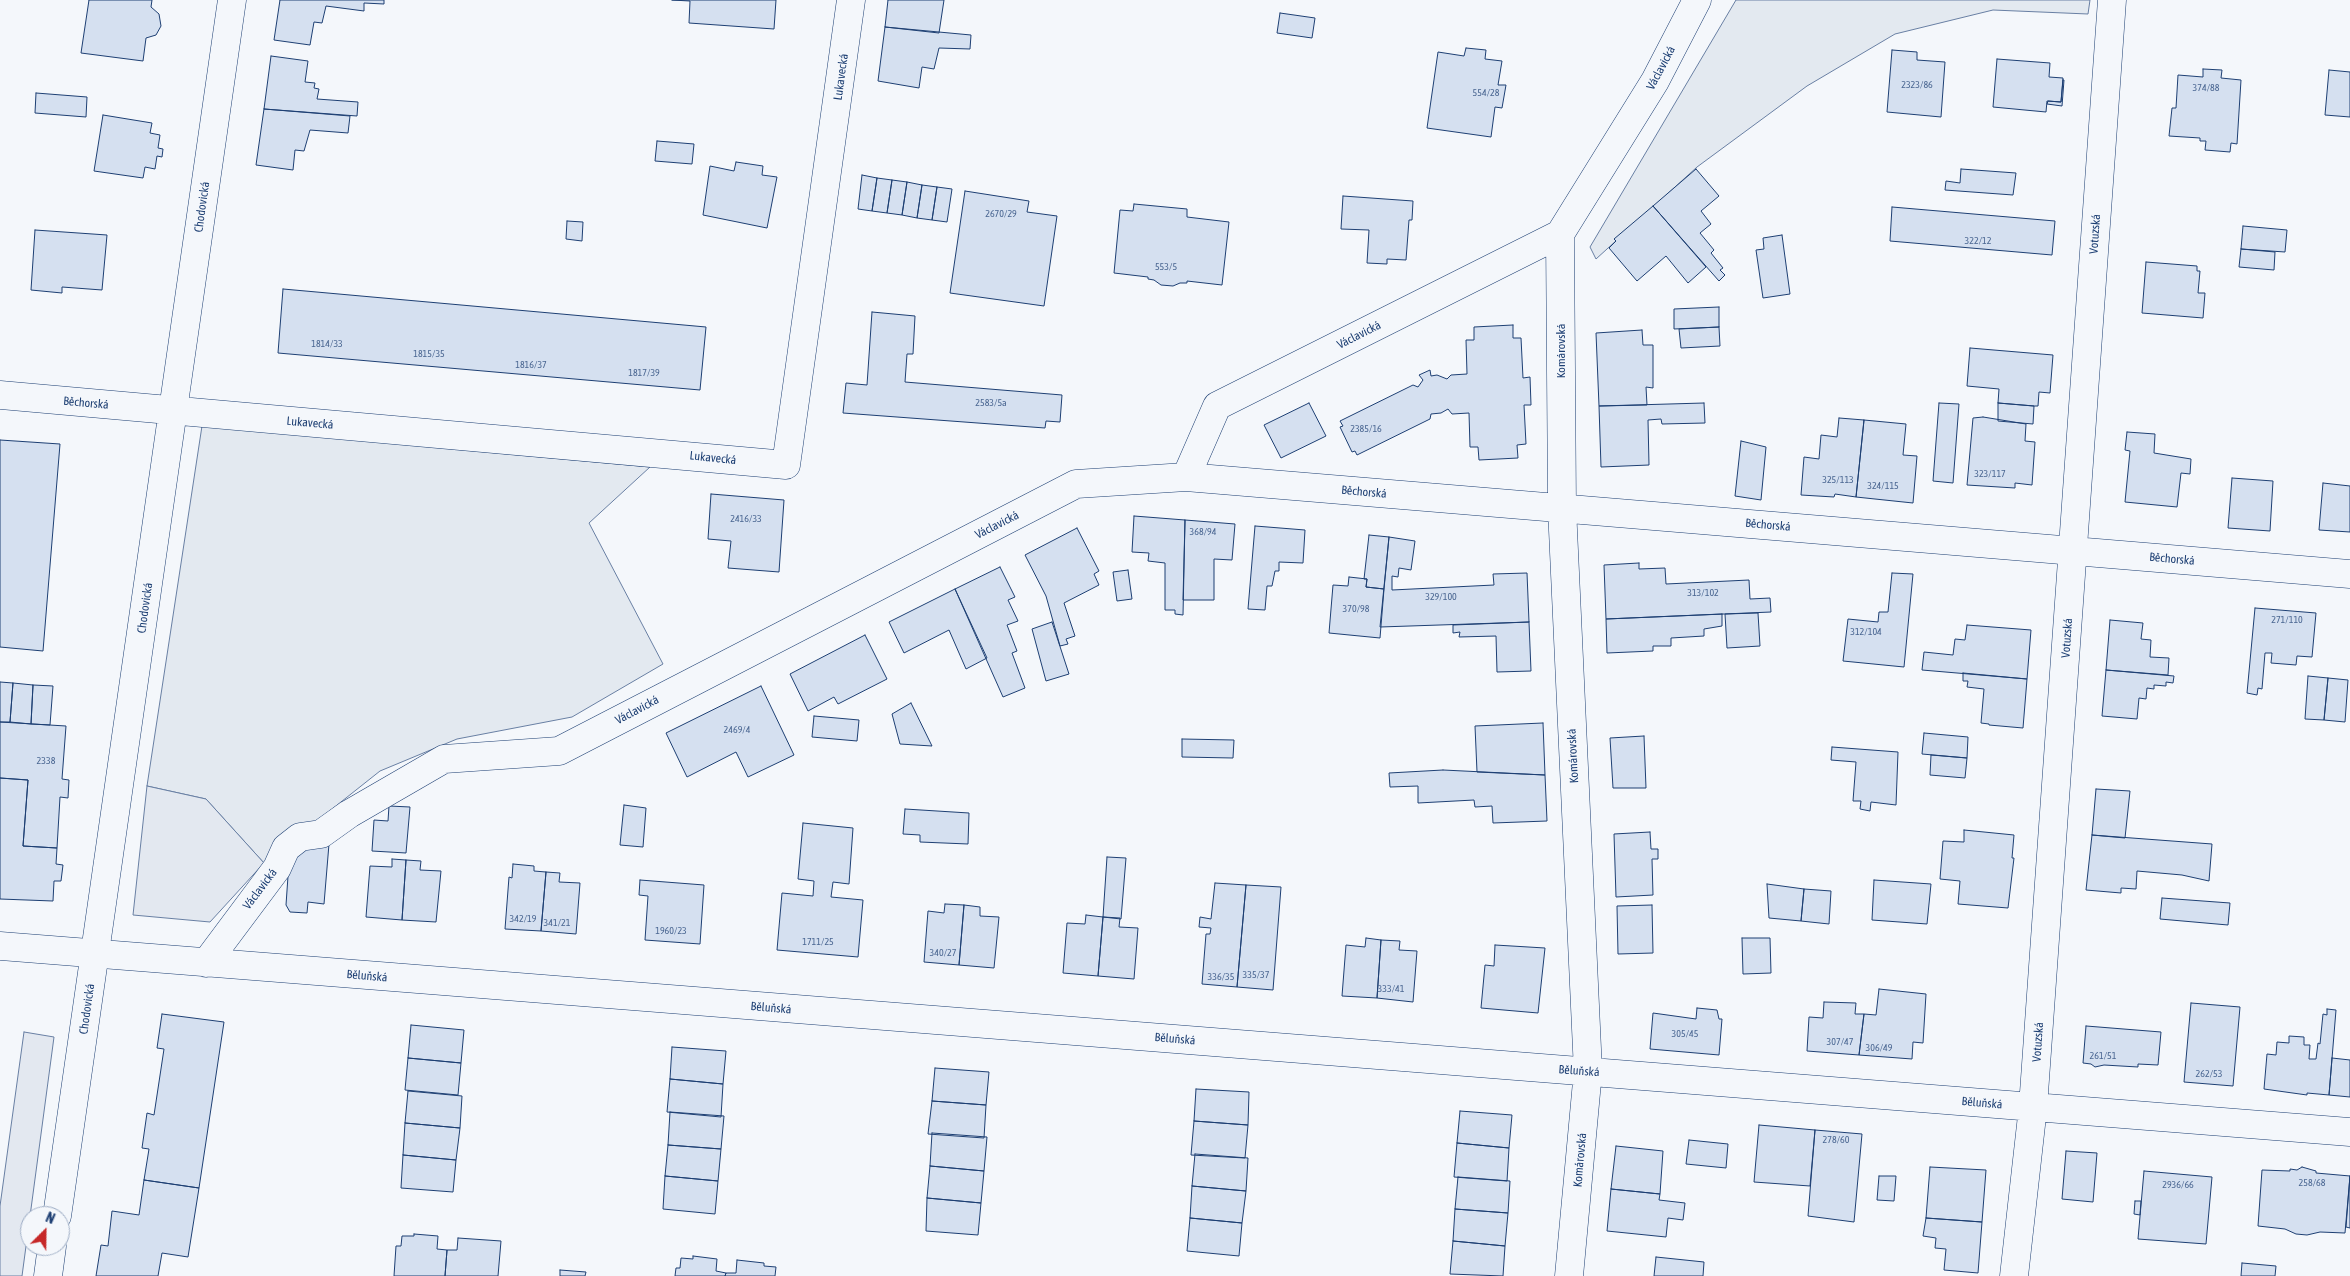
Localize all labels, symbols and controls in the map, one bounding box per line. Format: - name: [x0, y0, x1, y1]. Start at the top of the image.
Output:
- street label: Václavická: [1644, 44, 1678, 92]
- street label: Lukavecká: [831, 53, 851, 101]
- house number: 2323/86: [1901, 79, 1933, 91]
- house number: 374/88: [2193, 82, 2219, 94]
- house number: 554/28: [1473, 87, 1499, 99]
- street label: Chodovická: [191, 181, 213, 233]
- house number: 2670/29: [985, 208, 1017, 220]
- street label: Votuzská: [2086, 214, 2104, 254]
- house number: 322/12: [1965, 235, 1991, 247]
- house number: 553/5: [1155, 261, 1177, 273]
- street label: Václavická: [1335, 318, 1383, 352]
- street label: Komárovská: [1554, 324, 1568, 378]
- house number: 1814/33: [311, 338, 343, 350]
- house number: 1815/35: [413, 348, 445, 360]
- house number: 1816/37: [515, 359, 547, 371]
- house number: 1817/39: [628, 367, 660, 379]
- street label: Běchorská: [63, 394, 109, 412]
- house number: 2583/5a: [975, 397, 1007, 409]
- street label: Lukavecká: [286, 414, 334, 432]
- house number: 2385/16: [1350, 423, 1382, 435]
- street label: Lukavecká: [689, 448, 737, 468]
- house number: 323/117: [1974, 468, 2006, 480]
- house number: 325/113: [1822, 474, 1854, 486]
- house number: 324/115: [1867, 480, 1899, 492]
- street label: Běchorská: [1341, 483, 1387, 501]
- street label: Václavická: [973, 508, 1021, 542]
- house number: 2416/33: [730, 513, 762, 525]
- street label: Běchorská: [1745, 516, 1791, 534]
- house number: 368/94: [1190, 526, 1216, 538]
- street label: Běchorská: [2149, 550, 2195, 568]
- street label: Chodovická: [134, 582, 156, 634]
- house number: 313/102: [1687, 587, 1719, 599]
- house number: 329/100: [1425, 591, 1457, 603]
- house number: 370/98: [1343, 603, 1369, 615]
- house number: 271/110: [2271, 614, 2303, 626]
- street label: Votuzská: [2058, 618, 2076, 658]
- house number: 312/104: [1850, 626, 1882, 638]
- street label: Václavická: [613, 693, 661, 727]
- house number: 2469/4: [724, 724, 750, 736]
- street label: Komárovská: [1564, 728, 1582, 784]
- house number: 2338: [37, 755, 55, 767]
- street label: Václavická: [240, 866, 280, 912]
- house number: 342/19: [510, 913, 536, 925]
- house number: 341/21: [544, 917, 570, 929]
- house number: 1960/23: [655, 925, 687, 937]
- house number: 1711/25: [802, 936, 834, 948]
- house number: 340/27: [930, 947, 956, 959]
- street label: Běluňská: [346, 967, 388, 985]
- house number: 335/37: [1243, 969, 1269, 981]
- house number: 336/35: [1208, 971, 1234, 983]
- street label: Chodovická: [76, 983, 98, 1035]
- house number: 333/41: [1378, 983, 1404, 995]
- street label: Běluňská: [750, 999, 792, 1017]
- street label: Votuzská: [2029, 1022, 2047, 1062]
- house number: 305/45: [1672, 1028, 1698, 1040]
- street label: Běluňská: [1154, 1030, 1196, 1048]
- house number: 307/47: [1827, 1036, 1853, 1048]
- house number: 306/49: [1866, 1042, 1892, 1054]
- house number: 261/51: [2090, 1050, 2116, 1062]
- street label: Běluňská: [1558, 1062, 1600, 1080]
- house number: 262/53: [2196, 1068, 2222, 1080]
- street label: Běluňská: [1961, 1094, 2003, 1112]
- street label: Komárovská: [1570, 1132, 1590, 1188]
- house number: 278/60: [1823, 1134, 1849, 1146]
- house number: 258/68: [2299, 1177, 2325, 1189]
- house number: 2936/66: [2162, 1179, 2194, 1191]
- north arrow: [20, 1206, 70, 1256]
- text: N: [44, 1209, 57, 1227]

